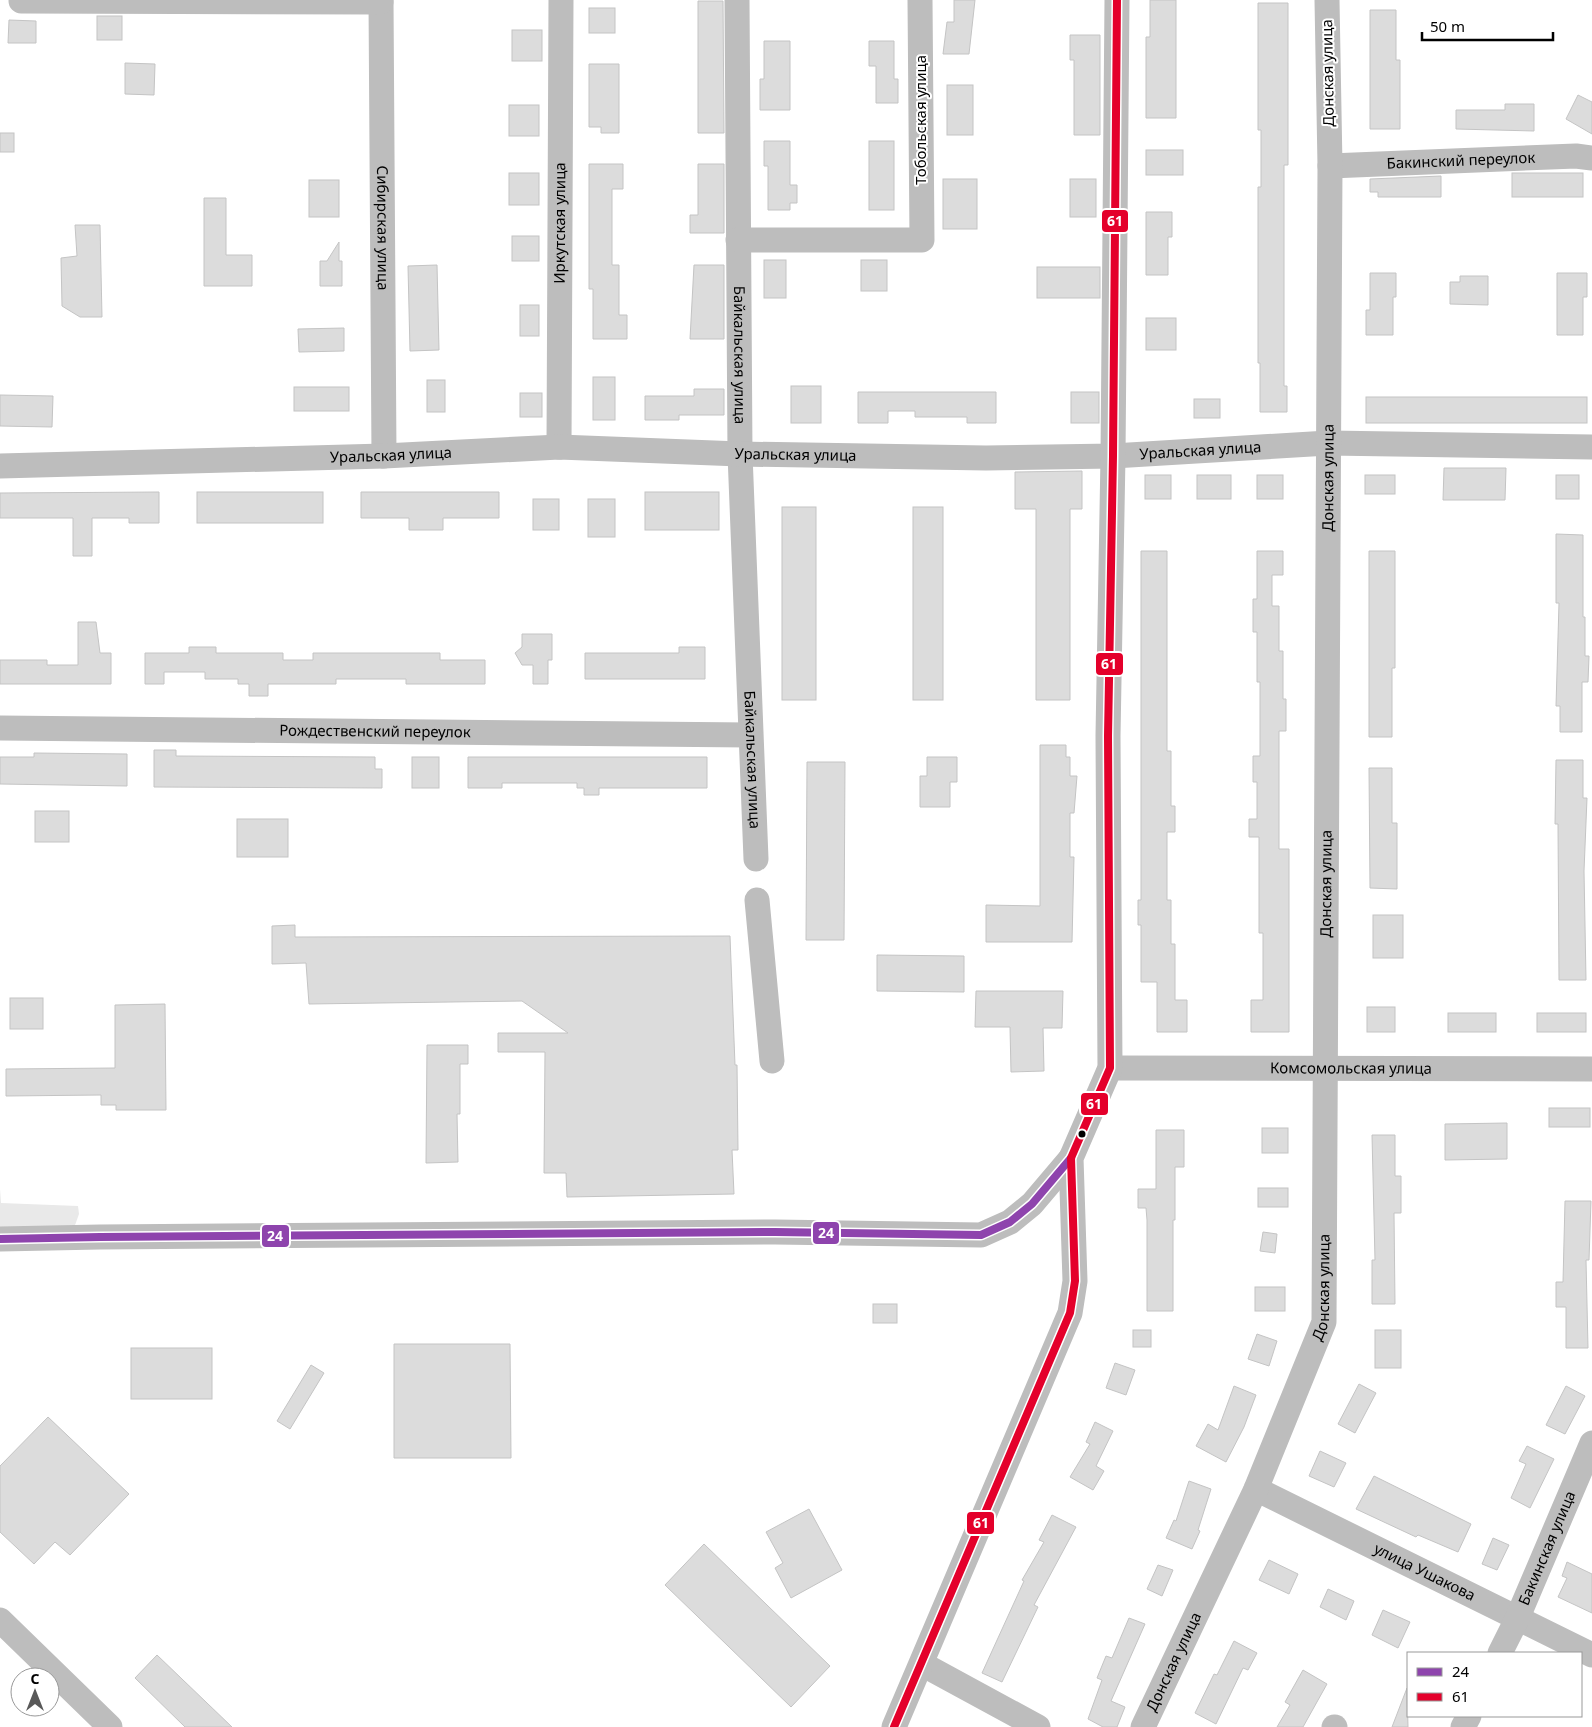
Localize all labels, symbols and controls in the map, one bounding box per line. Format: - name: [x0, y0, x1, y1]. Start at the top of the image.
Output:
- scale bar: [1422, 10, 1553, 42]
- text: 50 m: [1430, 16, 1465, 36]
- street label: Донская улица: [1316, 19, 1338, 127]
- street label: Тобольская улица: [910, 55, 930, 185]
- street label: Бакинский переулок: [1386, 147, 1536, 173]
- street label: Иркутская улица: [549, 162, 569, 284]
- street label: Сибирская улица: [373, 165, 394, 291]
- line badge: 61: [1101, 209, 1129, 233]
- text: 61: [1107, 211, 1123, 230]
- street label: Байкальская улица: [730, 286, 751, 424]
- street label: Донская улица: [1317, 424, 1338, 532]
- street label: Уральская улица: [1139, 436, 1262, 463]
- street label: Уральская улица: [330, 442, 452, 466]
- street label: Уральская улица: [734, 443, 857, 465]
- line badge: 61: [1095, 652, 1124, 676]
- text: 61: [1101, 654, 1117, 673]
- street label: Байкальская улица: [740, 690, 766, 829]
- street label: Рождественский переулок: [279, 720, 471, 741]
- street label: Донская улица: [1315, 830, 1336, 938]
- street label: Комсомольская улица: [1270, 1057, 1432, 1078]
- line badge: 61: [1080, 1092, 1109, 1116]
- text: 61: [1086, 1094, 1102, 1113]
- unlabelled marker: [1077, 1129, 1087, 1139]
- line badge: 24: [812, 1221, 840, 1245]
- text: 24: [818, 1223, 834, 1242]
- line badge: 24: [261, 1224, 290, 1248]
- text: 24: [267, 1226, 283, 1245]
- street label: Донская улица: [1306, 1234, 1333, 1344]
- street label: Бакинская улица: [1513, 1487, 1579, 1608]
- line badge: 61: [966, 1511, 995, 1535]
- text: 61: [973, 1513, 989, 1532]
- street label: улица Ушакова: [1371, 1538, 1479, 1605]
- street label: Донская улица: [1141, 1609, 1205, 1714]
- legend: [1407, 1652, 1582, 1717]
- text: 24: [1452, 1661, 1470, 1681]
- north arrow: [10, 1667, 60, 1717]
- text: С: [30, 1669, 40, 1688]
- text: 61: [1452, 1686, 1469, 1706]

